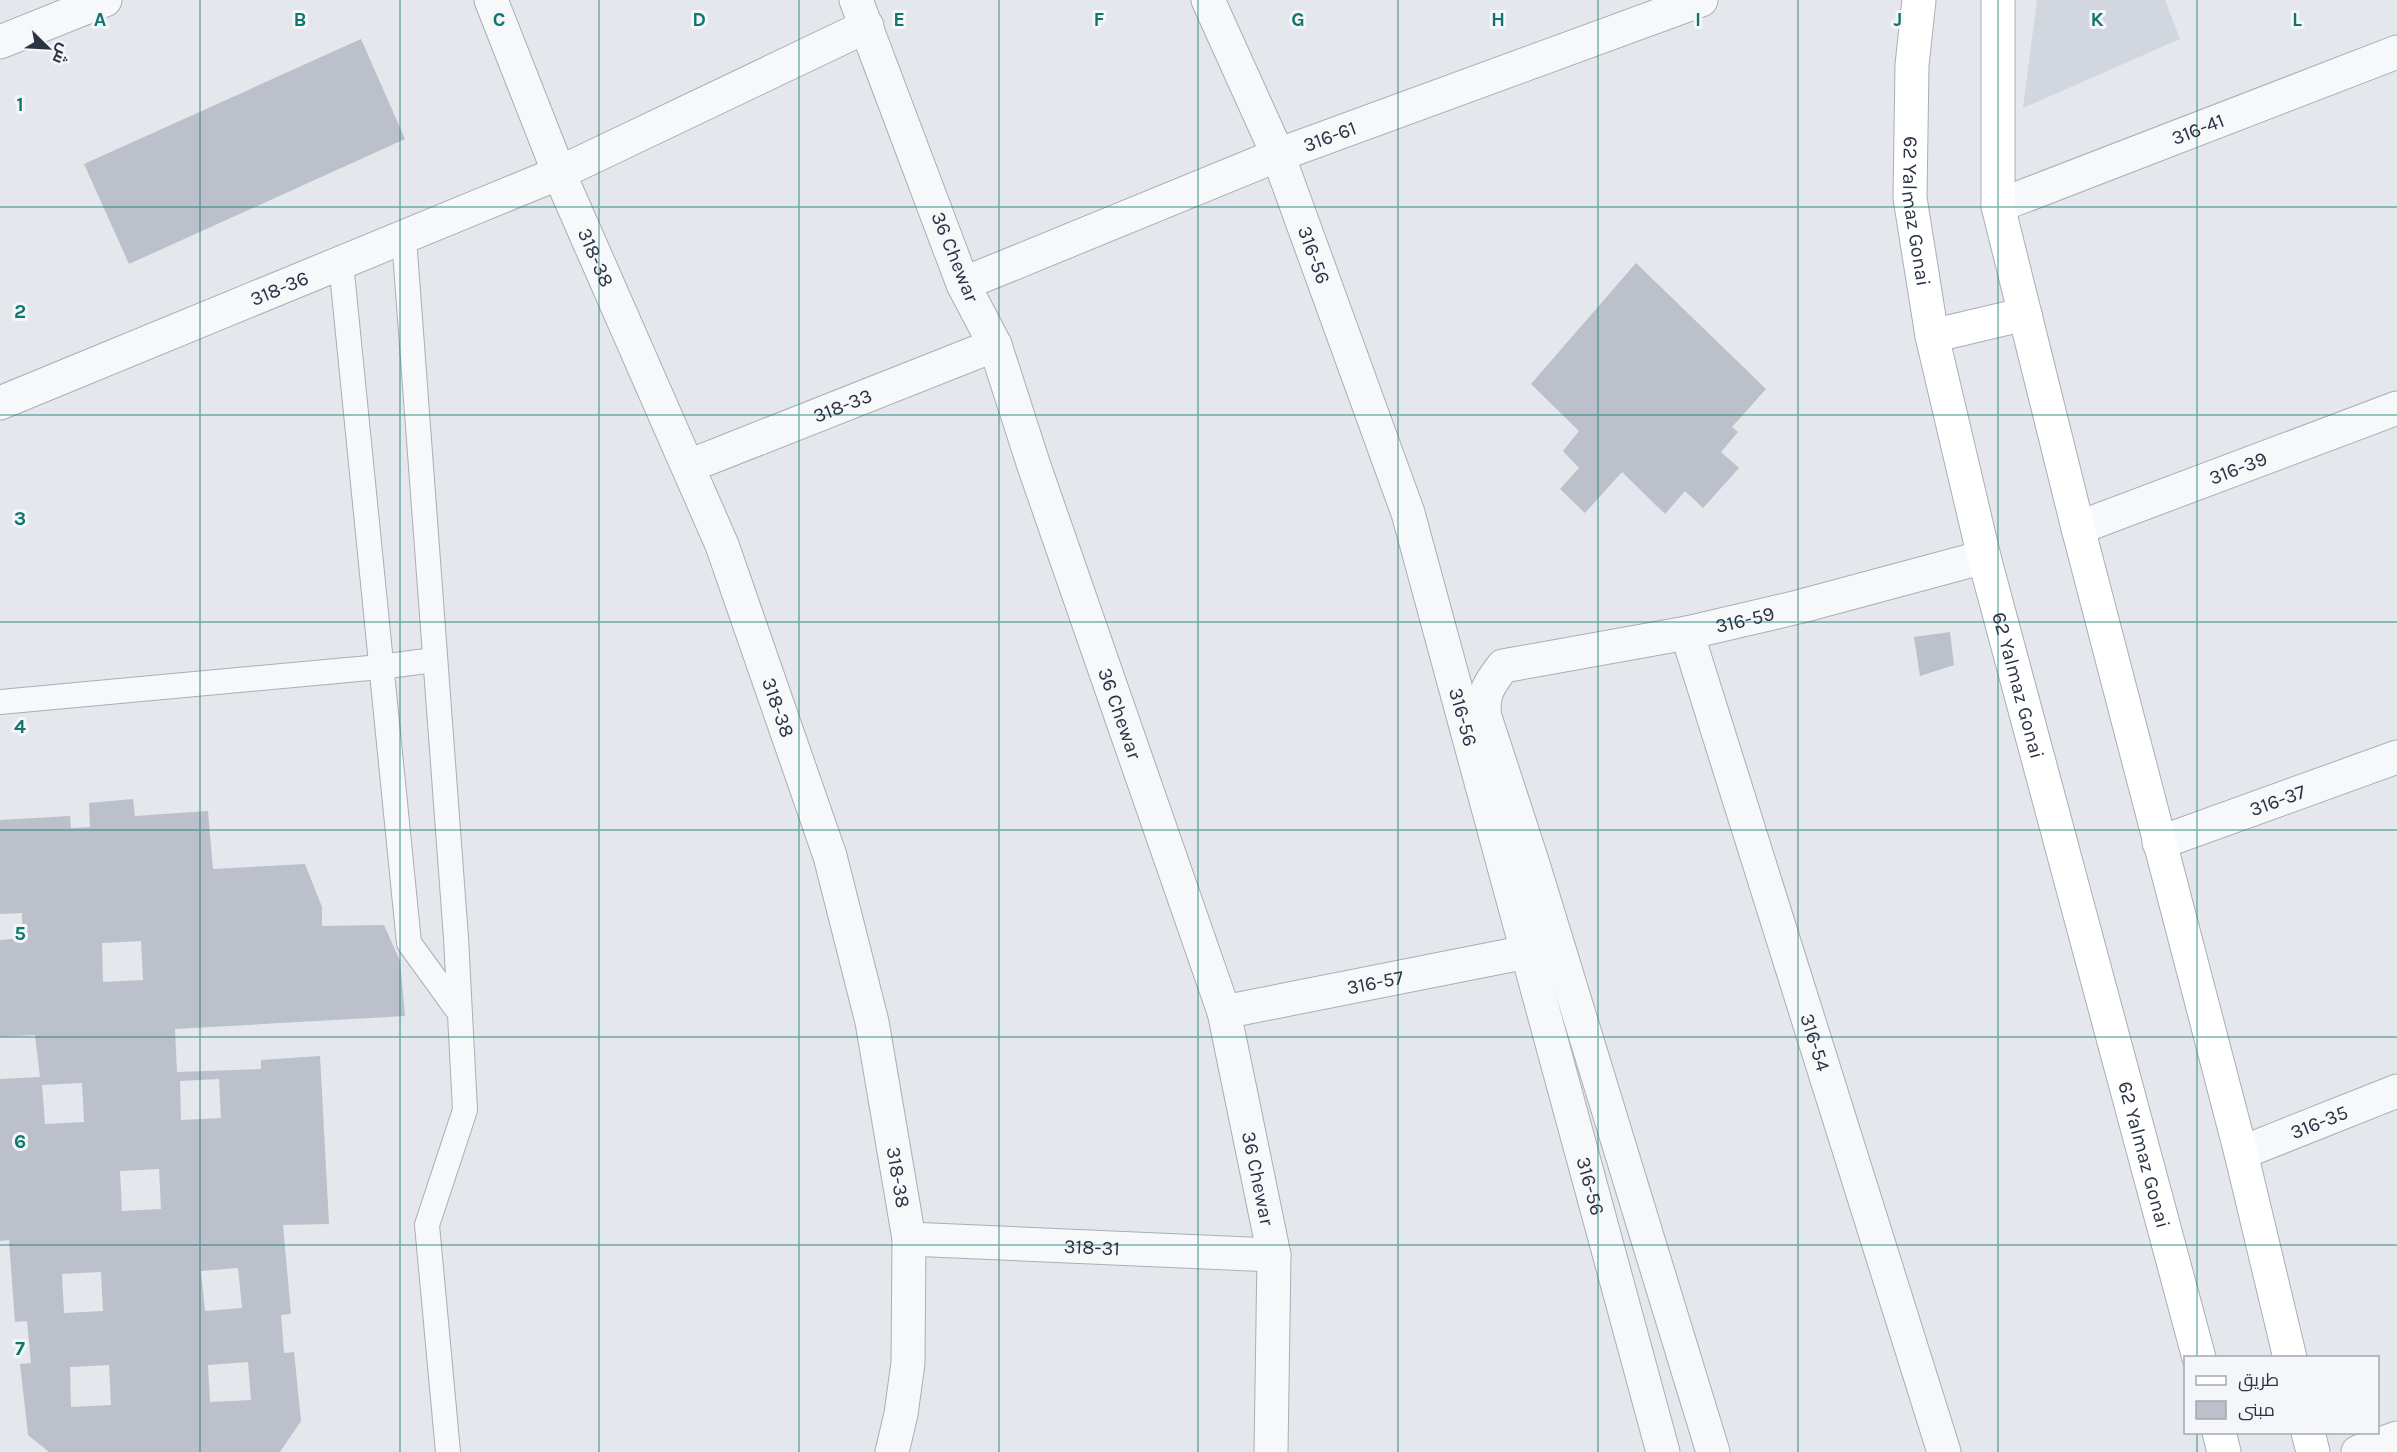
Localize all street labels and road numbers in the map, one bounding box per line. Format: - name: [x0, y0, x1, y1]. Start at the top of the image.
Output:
- street label: 316-41: [2168, 108, 2227, 150]
- street label: 316-61: [1300, 116, 1359, 156]
- street label: 62 Yalmaz Gonai: [1897, 136, 1935, 288]
- street label: 36 Chewar: [926, 208, 984, 306]
- street label: 316-56: [1293, 223, 1335, 287]
- street label: 318-38: [573, 224, 619, 290]
- street label: 318-36: [247, 266, 312, 310]
- street label: 318-33: [810, 383, 875, 427]
- street label: 316-39: [2206, 446, 2270, 489]
- street label: 316-59: [1713, 601, 1777, 637]
- street label: 62 Yalmaz Gonai: [1988, 609, 2049, 761]
- street label: 36 Chewar: [1094, 665, 1147, 763]
- street label: 318-38: [757, 674, 799, 740]
- street label: 316-56: [1444, 685, 1482, 749]
- street label: 316-37: [2246, 779, 2309, 821]
- street label: 316-57: [1345, 965, 1406, 999]
- street label: 316-54: [1796, 1011, 1835, 1074]
- street label: 62 Yalmaz Gonai: [2114, 1079, 2175, 1231]
- street label: 316-35: [2287, 1100, 2351, 1144]
- street label: 36 Chewar: [1237, 1129, 1279, 1228]
- street label: 318-38: [882, 1145, 915, 1210]
- street label: 316-56: [1572, 1154, 1610, 1218]
- street label: 318-31: [1063, 1234, 1120, 1260]

